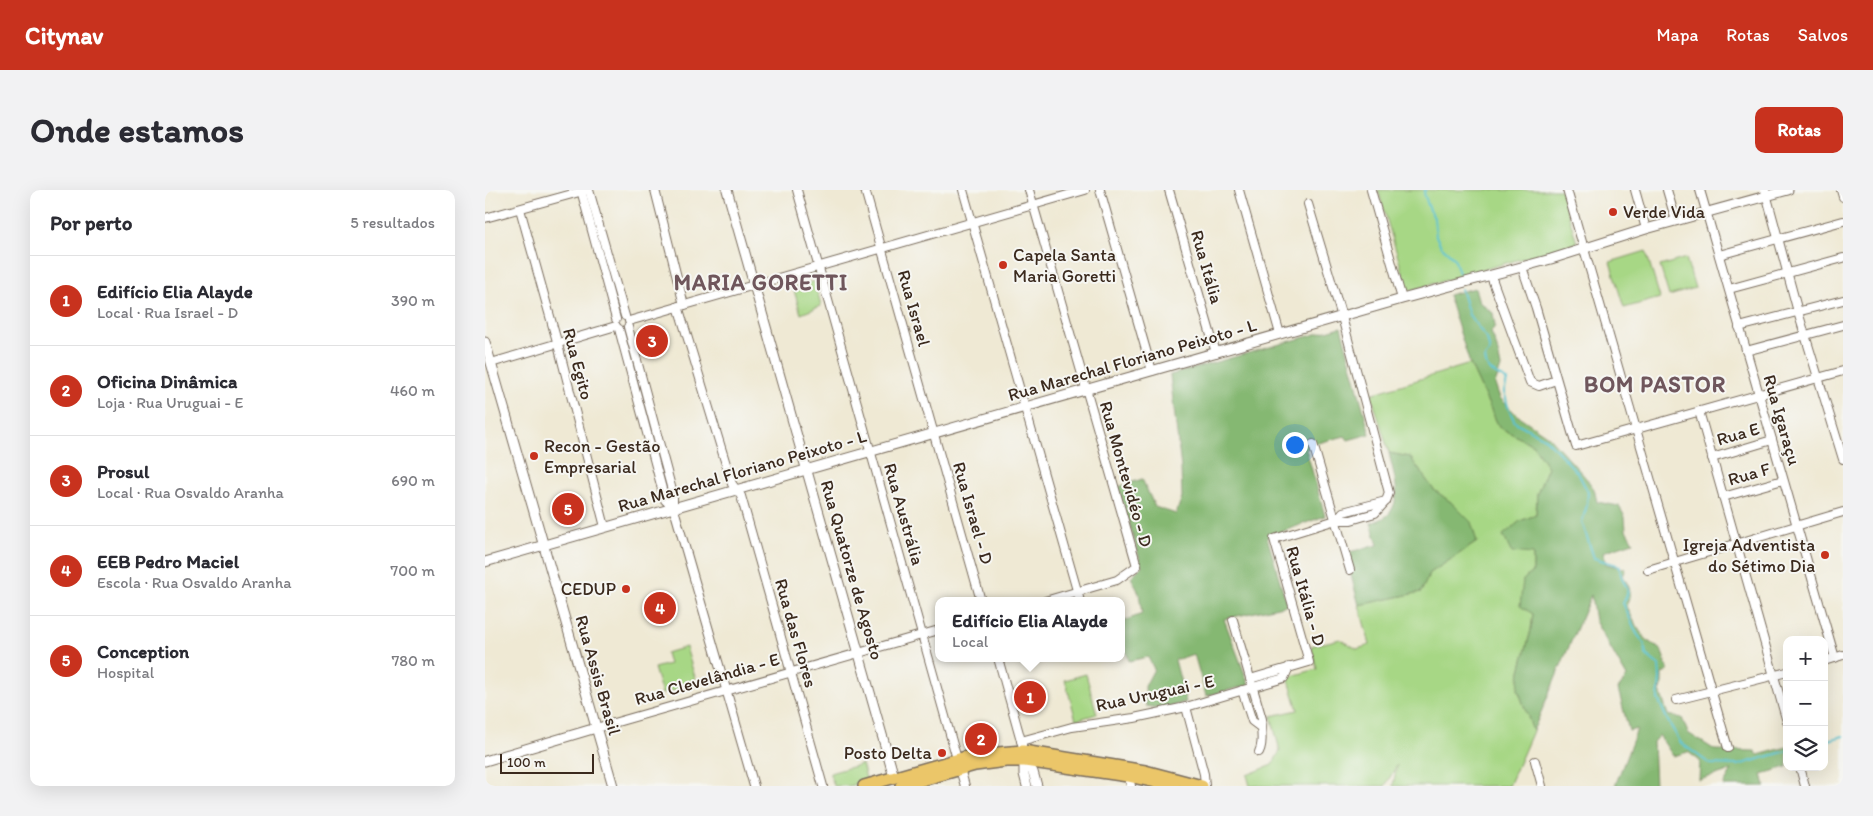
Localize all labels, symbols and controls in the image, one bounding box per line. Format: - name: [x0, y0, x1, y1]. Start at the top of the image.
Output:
- text: Citynav: [25, 21, 103, 50]
- text: Mapa: [1656, 24, 1698, 46]
- text: Rotas: [1726, 24, 1770, 46]
- text: Salvos: [1798, 24, 1848, 46]
- button: Rotas: [1755, 107, 1843, 153]
- text: Onde estamos: [30, 109, 244, 151]
- place label: Verde Vida: [1623, 201, 1706, 223]
- marker: Verde Vida: [1607, 206, 1619, 218]
- text: Por perto: [50, 210, 132, 235]
- text: 5 resultados: [350, 213, 435, 232]
- street label: Rua Itália: [1186, 228, 1228, 307]
- place label: Capela Santa Maria Goretti: [1013, 244, 1116, 287]
- marker: Capela Santa Maria Goretti: [997, 259, 1009, 271]
- street label: Rua Israel: [893, 267, 935, 349]
- district label: MARIA GORETTI: [674, 269, 848, 296]
- text: Edifício Elia Alayde: [97, 280, 253, 303]
- text: 1: [62, 291, 70, 310]
- text: 390 m: [391, 291, 435, 310]
- text: Local · Rua Israel - D: [97, 303, 238, 322]
- street label: Rua Marechal Floriano Peixoto - L: [1005, 314, 1259, 406]
- pin: 3: [636, 322, 668, 360]
- street label: Rua Egito: [558, 326, 598, 402]
- text: Oficina Dinâmica: [97, 370, 237, 393]
- district label: BOM PASTOR: [1584, 371, 1726, 398]
- street label: Rua Igaraçu: [1759, 372, 1805, 468]
- text: 2: [62, 381, 70, 400]
- text: 460 m: [390, 381, 435, 400]
- text: Loja · Rua Uruguai - E: [97, 393, 243, 412]
- street label: Rua Montevidéo - D: [1095, 399, 1157, 550]
- street label: Rua E: [1714, 417, 1762, 451]
- street label: Rua Marechal Floriano Peixoto - L: [615, 425, 869, 517]
- your location: [1282, 432, 1308, 458]
- place label: Recon - Gestão Empresarial: [544, 435, 660, 478]
- marker: Recon - Gestão Empresarial: [528, 450, 540, 462]
- street label: Rua F: [1725, 457, 1773, 491]
- street label: Rua Israel - D: [948, 459, 998, 567]
- text: Prosul: [97, 460, 149, 483]
- street label: Rua Austrália: [879, 460, 929, 568]
- text: 3: [62, 471, 70, 490]
- text: 690 m: [391, 471, 435, 490]
- street label: Rua Quatorze de Agosto: [816, 478, 888, 662]
- text: Local · Rua Osvaldo Aranha: [97, 483, 284, 502]
- pin: 5: [552, 490, 584, 528]
- place label: Igreja Adventista do Sétimo Dia: [1683, 534, 1815, 577]
- street label: Rua Itália - D: [1281, 544, 1331, 649]
- marker: Igreja Adventista do Sétimo Dia: [1819, 549, 1831, 561]
- text: EEB Pedro Maciel: [97, 550, 239, 573]
- text: 4: [61, 561, 71, 580]
- text: 700 m: [390, 561, 435, 580]
- text: Escola · Rua Osvaldo Aranha: [97, 573, 292, 592]
- street label: Rua das Flores: [770, 576, 822, 690]
- place label: CEDUP: [561, 578, 616, 600]
- marker: CEDUP: [620, 583, 632, 595]
- pin: 4: [644, 589, 676, 627]
- popup: [935, 597, 1125, 662]
- text: Edifício Elia Alayde: [952, 609, 1108, 632]
- street label: Rua Assis Brasil: [570, 612, 626, 738]
- text: Local: [952, 632, 988, 651]
- map controls: [1783, 636, 1828, 771]
- button: +: [1783, 636, 1828, 681]
- text: Conception: [97, 640, 189, 663]
- street label: Rua Clevelândia - E: [632, 648, 782, 710]
- text: 5: [62, 651, 70, 670]
- text: 780 m: [391, 651, 435, 670]
- text: Hospital: [97, 663, 154, 682]
- street label: Rua Uruguai - E: [1094, 670, 1216, 716]
- pin: 1: [1014, 678, 1046, 716]
- button: −: [1783, 681, 1828, 726]
- pin: 2: [965, 720, 997, 758]
- button: layers: [1783, 726, 1828, 771]
- place label: Posto Delta: [844, 742, 933, 764]
- marker: Posto Delta: [936, 747, 948, 759]
- scale bar: [500, 751, 594, 774]
- text: 100 m: [507, 754, 546, 771]

